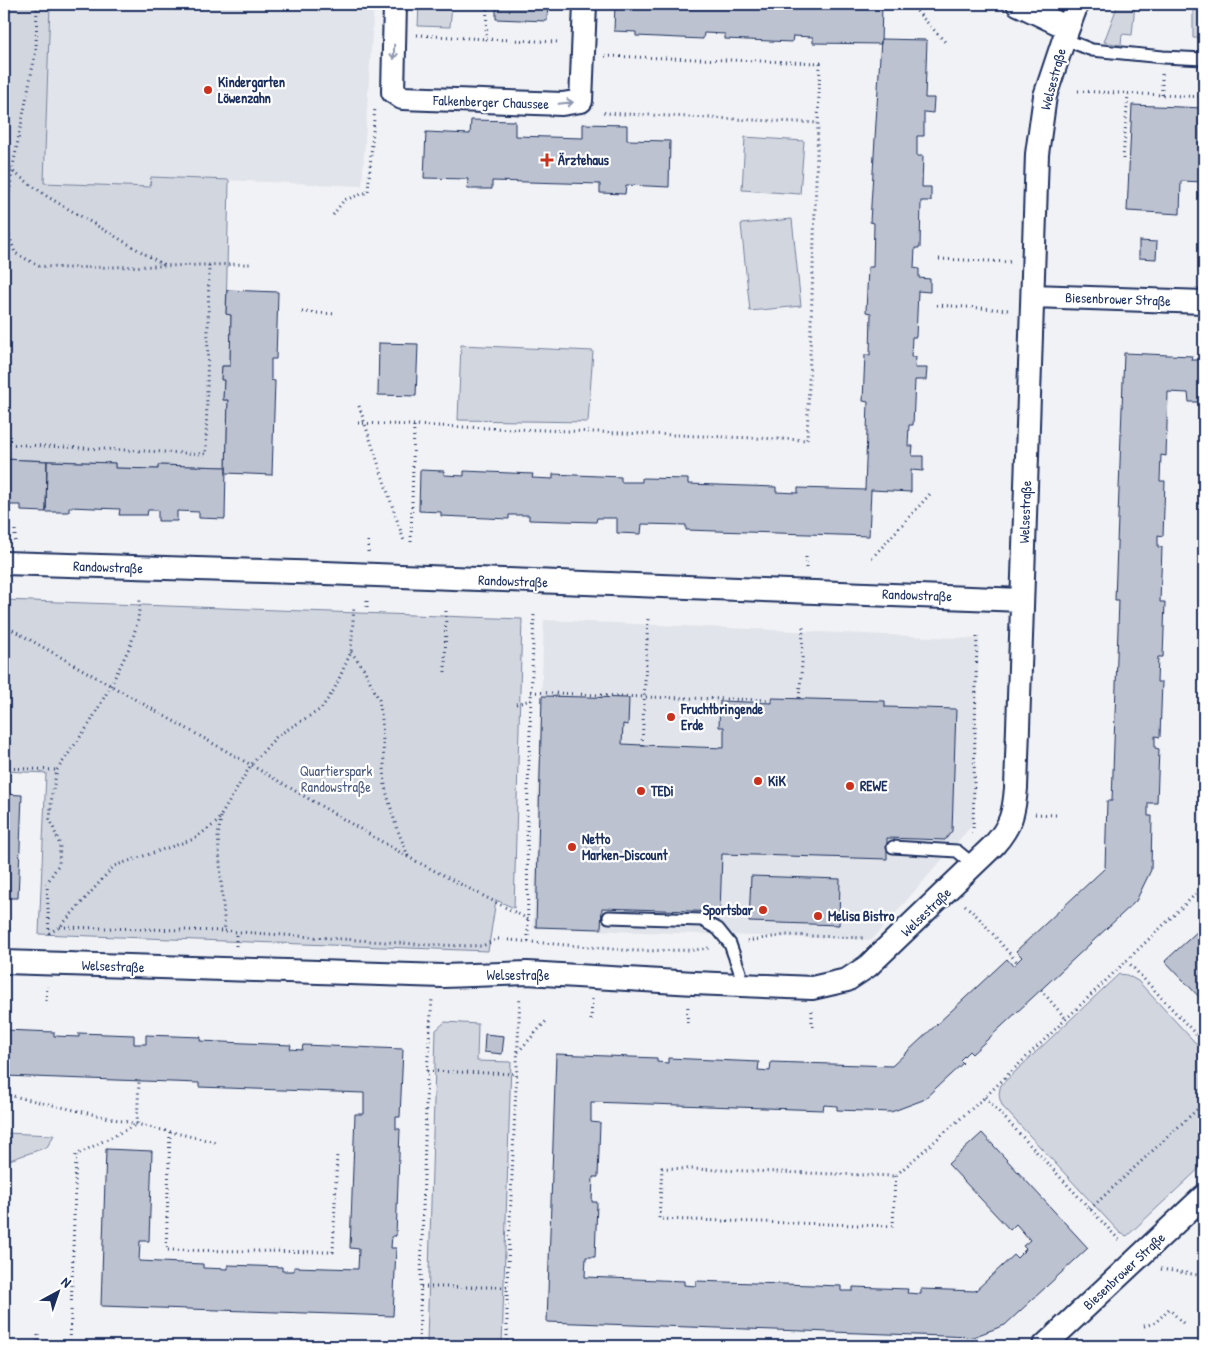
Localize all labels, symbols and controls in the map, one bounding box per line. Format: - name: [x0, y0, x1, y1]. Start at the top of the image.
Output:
- one-way arrow: [389, 44, 399, 60]
- street label: Welsestraße: [1035, 46, 1071, 112]
- place label: Kindergarten Löwenzahn: [218, 72, 285, 107]
- marker: Kindergarten Löwenzahn: [202, 84, 214, 96]
- street label: Falkenberger Chaussee: [432, 90, 550, 114]
- one-way arrow: [558, 98, 574, 108]
- place label: Ärztehaus: [558, 150, 610, 169]
- marker: Ärztehaus: [540, 153, 554, 167]
- street label: Biesenbrower Straße: [1065, 287, 1172, 311]
- street label: Welsestraße: [1014, 480, 1036, 544]
- street label: Randowstraße: [73, 556, 144, 578]
- street label: Randowstraße: [478, 570, 549, 592]
- street label: Randowstraße: [882, 584, 953, 606]
- place label: Fruchtbringende Erde: [680, 699, 764, 734]
- marker: Fruchtbringende Erde: [665, 711, 677, 723]
- park label: Quartierspark Randowstraße: [300, 761, 373, 797]
- place label: KiK: [768, 771, 786, 790]
- marker: KiK: [752, 775, 764, 787]
- place label: REWE: [860, 776, 888, 795]
- marker: REWE: [844, 780, 856, 792]
- place label: TEDi: [650, 781, 674, 800]
- marker: TEDi: [635, 785, 647, 797]
- place label: Netto Marken-Discount: [582, 829, 669, 864]
- marker: Netto Marken-Discount: [566, 841, 578, 853]
- street label: Welsestraße: [896, 883, 956, 941]
- place label: Sportsbar: [703, 900, 754, 921]
- marker: Sportsbar: [757, 904, 769, 916]
- place label: Melisa Bistro: [828, 906, 895, 925]
- marker: Melisa Bistro: [812, 910, 824, 922]
- street label: Welsestraße: [81, 955, 145, 977]
- street label: Welsestraße: [487, 965, 550, 985]
- street label: Biesenbrower Straße: [1079, 1227, 1170, 1314]
- north arrow: [32, 1268, 82, 1318]
- text: N: [58, 1272, 76, 1292]

